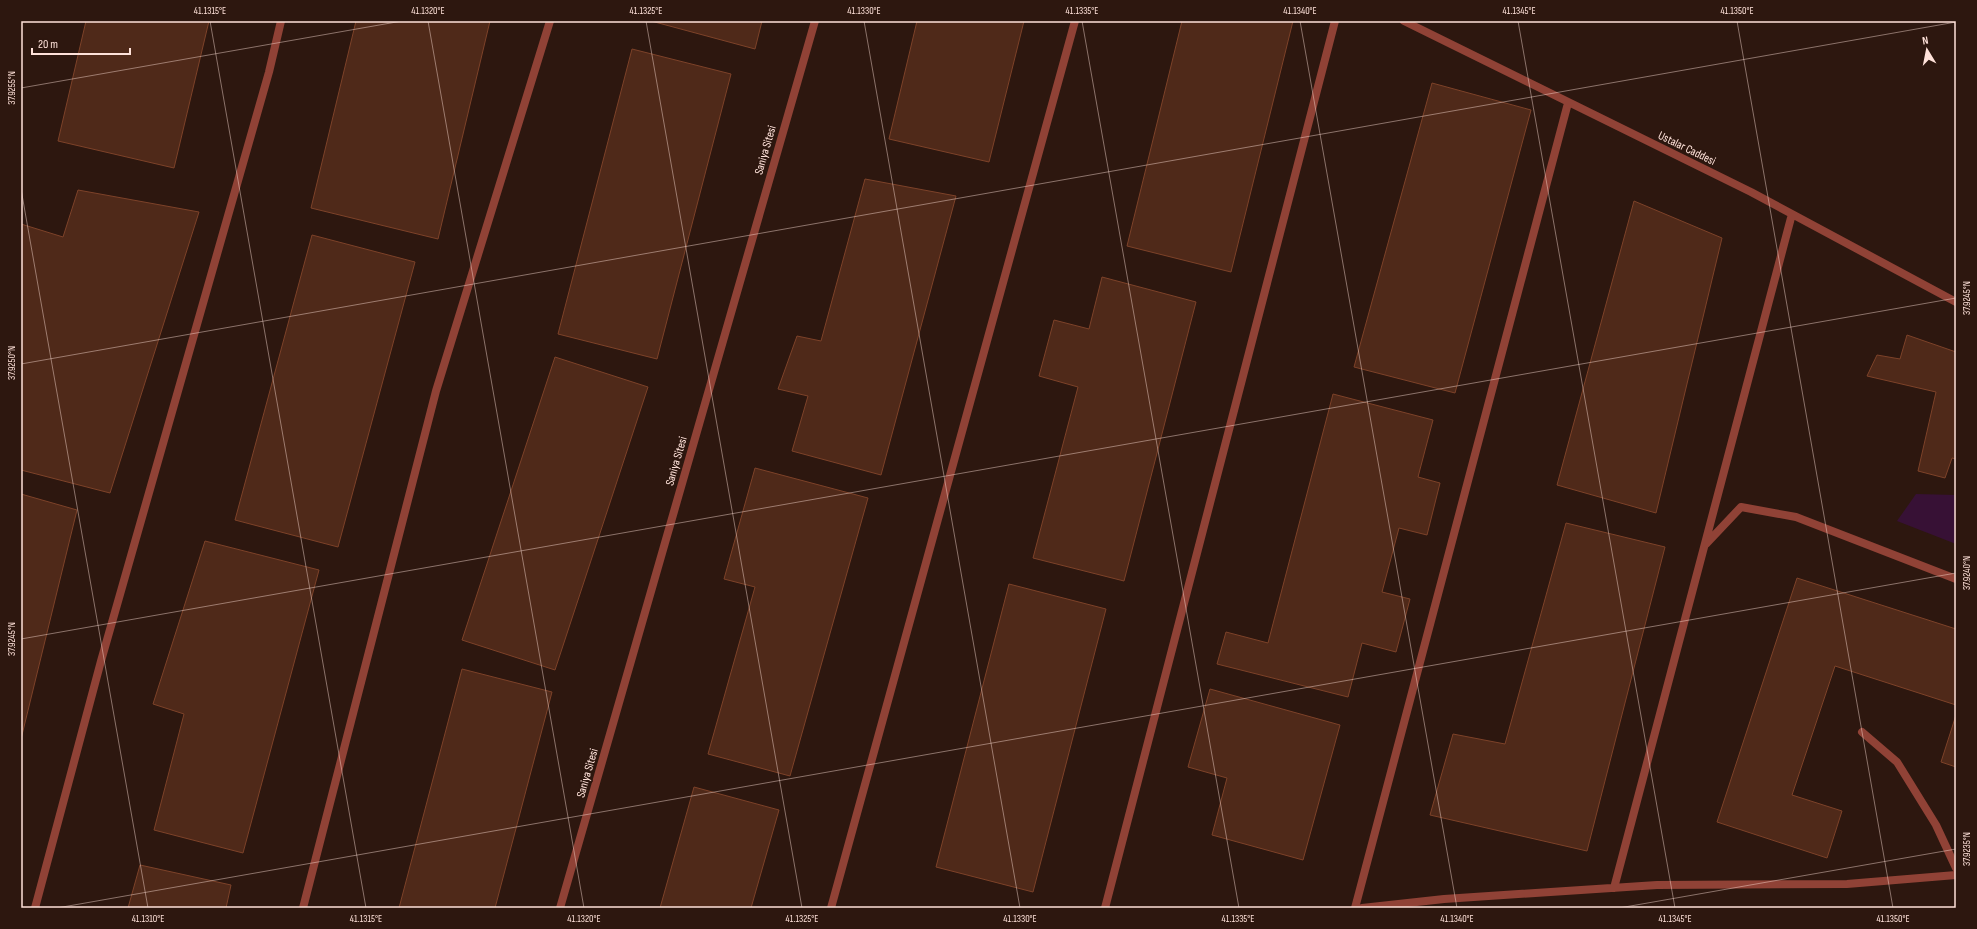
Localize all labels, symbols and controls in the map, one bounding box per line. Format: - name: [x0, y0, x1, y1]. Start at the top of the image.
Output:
- text: 41.1315°E: [194, 5, 226, 17]
- text: 41.1320°E: [411, 5, 445, 17]
- text: 41.1325°E: [630, 5, 662, 17]
- text: 41.1330°E: [847, 5, 881, 17]
- text: 41.1335°E: [1066, 5, 1098, 17]
- text: 41.1340°E: [1283, 5, 1317, 17]
- text: 41.1345°E: [1503, 5, 1536, 17]
- text: 41.1350°E: [1720, 5, 1754, 17]
- scale bar: [32, 30, 130, 56]
- north arrow: [1907, 30, 1947, 70]
- text: N: [1921, 34, 1929, 48]
- text: 20 m: [38, 37, 58, 52]
- text: 37.9255°N: [6, 71, 18, 105]
- street label: Saniya Sitesi: [751, 124, 780, 176]
- street label: Ustalar Caddesi: [1656, 128, 1718, 169]
- text: 37.9245°N: [1961, 281, 1973, 315]
- text: 37.9250°N: [6, 346, 18, 380]
- street label: Saniya Sitesi: [662, 435, 691, 487]
- text: 37.9240°N: [1961, 556, 1973, 590]
- text: 37.9245°N: [6, 622, 18, 656]
- street label: Saniya Sitesi: [573, 747, 602, 799]
- text: 37.9235°N: [1961, 832, 1973, 866]
- text: 41.1310°E: [132, 913, 164, 925]
- text: 41.1315°E: [350, 913, 382, 925]
- text: 41.1320°E: [567, 913, 601, 925]
- text: 41.1325°E: [786, 913, 818, 925]
- text: 41.1330°E: [1003, 913, 1037, 925]
- text: 41.1335°E: [1222, 913, 1254, 925]
- text: 41.1340°E: [1440, 913, 1474, 925]
- text: 41.1345°E: [1659, 913, 1692, 925]
- text: 41.1350°E: [1876, 913, 1910, 925]

